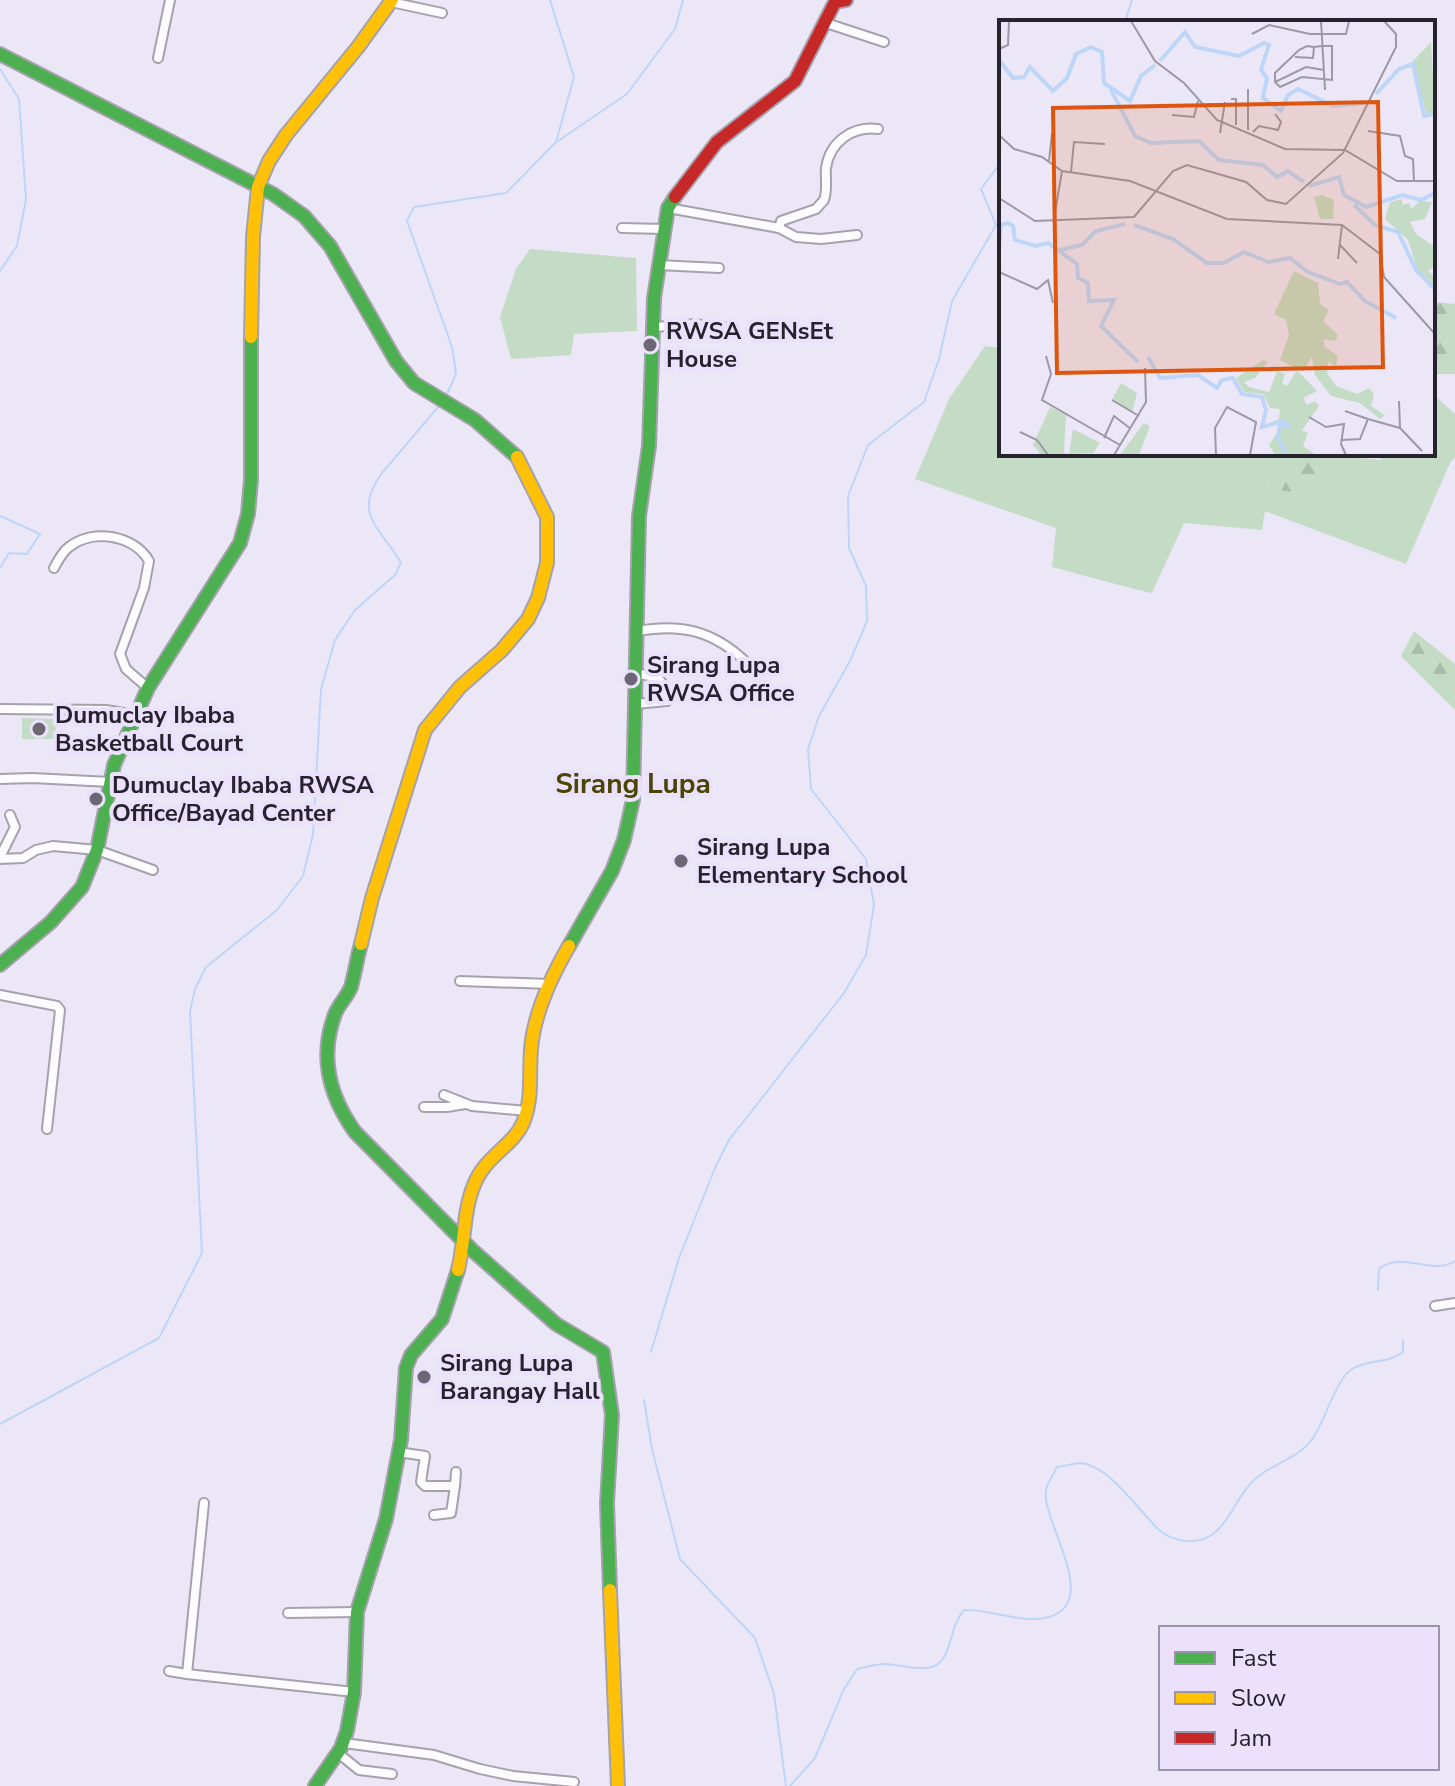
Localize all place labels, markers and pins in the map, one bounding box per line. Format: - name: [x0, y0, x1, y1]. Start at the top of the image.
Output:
- place label: RWSA GENsEt House: [666, 315, 834, 375]
- marker: RWSA GENsEt House: [641, 336, 659, 354]
- place label: Sirang Lupa RWSA Office: [647, 649, 795, 709]
- marker: Sirang Lupa RWSA Office: [622, 670, 640, 688]
- place label: Dumuclay Ibaba Basketball Court: [55, 699, 244, 759]
- marker: Dumuclay Ibaba Basketball Court: [30, 720, 48, 738]
- place label: Dumuclay Ibaba RWSA Office/Bayad Center: [112, 769, 374, 829]
- marker: Dumuclay Ibaba RWSA Office/Bayad Center: [87, 790, 105, 808]
- place label: Sirang Lupa Elementary School: [697, 831, 908, 891]
- marker: Sirang Lupa Elementary School: [672, 852, 690, 870]
- place label: Sirang Lupa Barangay Hall: [440, 1347, 600, 1407]
- marker: Sirang Lupa Barangay Hall: [415, 1368, 433, 1386]

